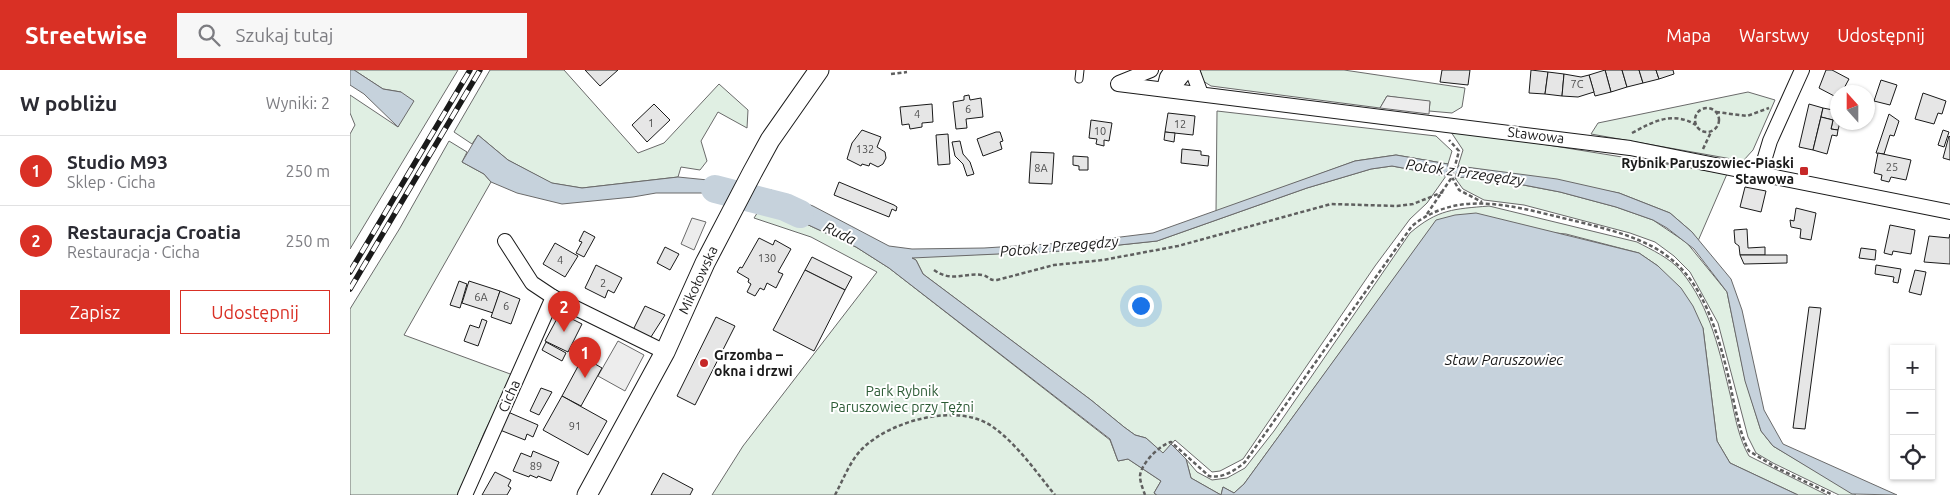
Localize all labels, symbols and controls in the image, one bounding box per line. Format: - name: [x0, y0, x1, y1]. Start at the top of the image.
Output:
- search box: [177, 13, 527, 58]
- icon: search: [195, 21, 223, 49]
- text: Streetwise: [25, 22, 147, 49]
- text: Szukaj tutaj: [235, 24, 333, 46]
- text: Mapa: [1666, 25, 1711, 45]
- text: Warstwy: [1739, 25, 1809, 45]
- text: Udostępnij: [1837, 25, 1925, 45]
- house number: 7C: [1571, 78, 1584, 90]
- north arrow: [1830, 85, 1875, 130]
- text: W pobliżu: [20, 91, 117, 115]
- text: Wyniki: 2: [266, 94, 330, 112]
- house number: 6: [965, 103, 971, 115]
- house number: 4: [914, 108, 920, 120]
- house number: 1: [648, 117, 654, 129]
- house number: 12: [1174, 118, 1186, 130]
- street label: Stawowa: [1507, 124, 1565, 146]
- house number: 10: [1094, 125, 1106, 137]
- house number: 132: [856, 143, 874, 155]
- text: Studio M93: [67, 151, 168, 173]
- water label: Potok z Przegędzy: [1405, 155, 1526, 189]
- place label: Rybnik Paruszowiec-Piaski Stawowa: [1621, 155, 1794, 187]
- house number: 25: [1886, 161, 1898, 173]
- text: 1: [31, 162, 41, 180]
- text: 250 m: [285, 162, 330, 180]
- house number: 8A: [1034, 162, 1049, 174]
- marker: Rybnik Paruszowiec-Piaski Stawowa: [1798, 165, 1810, 177]
- text: Sklep · Cicha: [67, 173, 156, 191]
- water label: Ruda: [821, 218, 859, 248]
- text: Restauracja Croatia: [67, 221, 241, 243]
- text: 2: [31, 232, 41, 250]
- text: 250 m: [285, 232, 330, 250]
- water label: Potok z Przegędzy: [999, 232, 1120, 260]
- text: Restauracja · Cicha: [67, 243, 200, 261]
- street label: Mikołowska: [675, 243, 721, 317]
- house number: 130: [758, 252, 776, 264]
- house number: 4: [557, 254, 563, 266]
- house number: 2: [600, 277, 606, 289]
- button: Zapisz: [20, 290, 170, 334]
- button: Udostępnij: [180, 290, 330, 334]
- house number: 6A: [474, 291, 489, 303]
- pin: 2: [548, 291, 580, 332]
- your location: [1128, 293, 1154, 319]
- house number: 6: [503, 300, 509, 312]
- pin: 1: [569, 337, 601, 378]
- map controls: [1890, 345, 1935, 480]
- button: +: [1890, 345, 1935, 390]
- place label: Grzomba – okna i drzwi: [714, 347, 793, 379]
- water label: Staw Paruszowiec: [1444, 351, 1563, 368]
- marker: Grzomba – okna i drzwi: [698, 357, 710, 369]
- street label: Cicha: [495, 377, 523, 415]
- park label: Park Rybnik Paruszowiec przy Tężni: [830, 383, 974, 415]
- button: −: [1890, 390, 1935, 435]
- house number: 91: [569, 420, 581, 432]
- button: locate: [1890, 435, 1935, 480]
- house number: 89: [530, 460, 542, 472]

